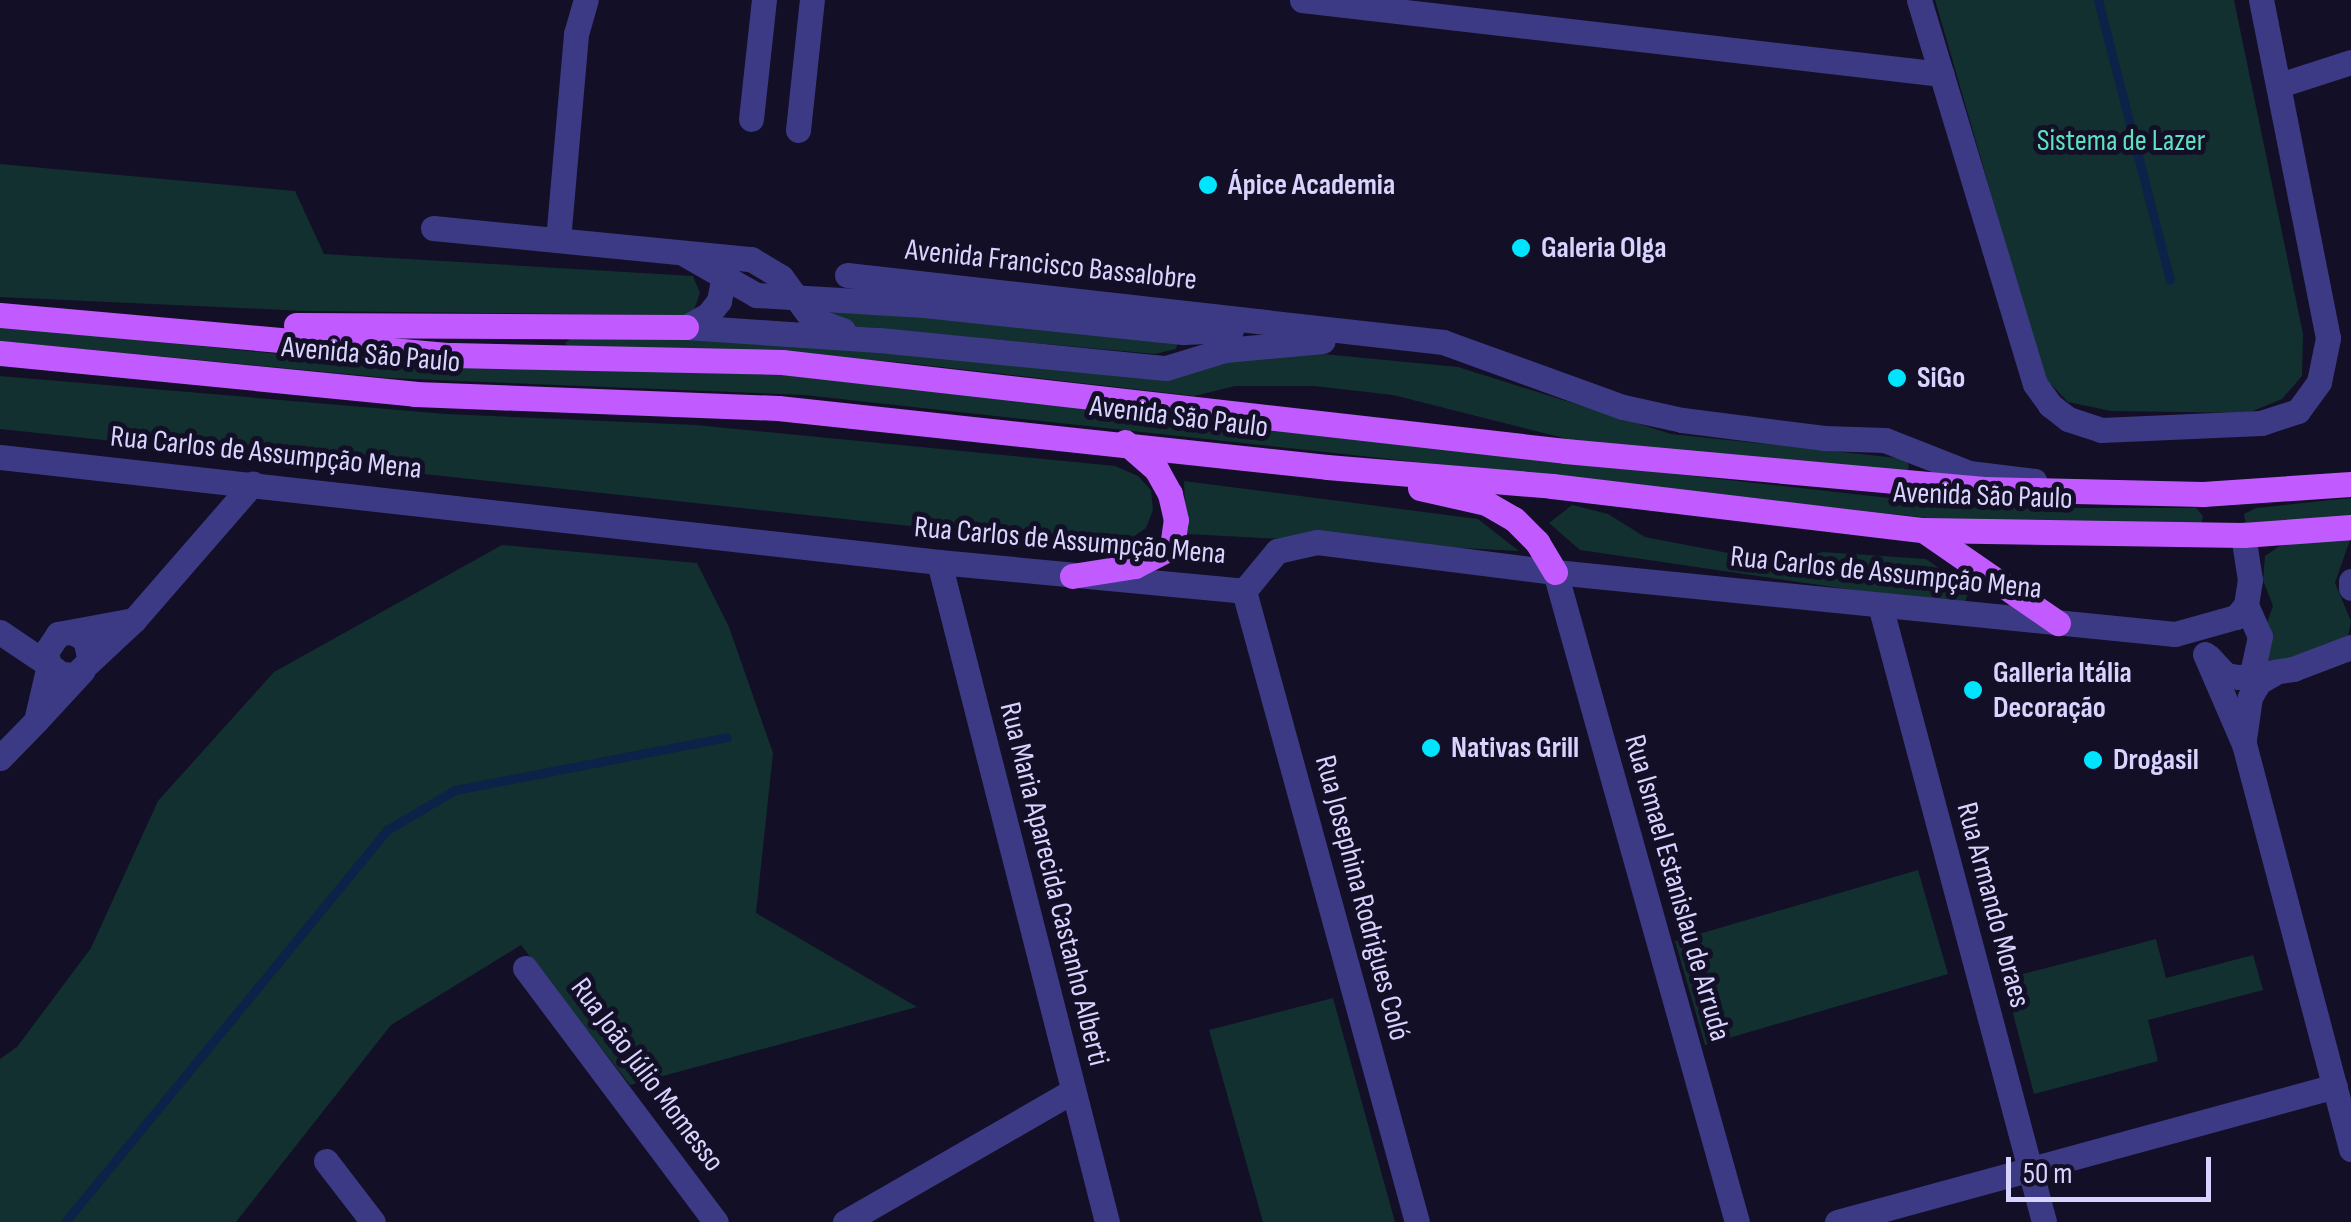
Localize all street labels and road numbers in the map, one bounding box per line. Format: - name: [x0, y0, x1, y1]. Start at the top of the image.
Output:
- street label: Avenida Francisco Bassalobre: [904, 232, 1198, 298]
- street label: Avenida São Paulo: [280, 329, 462, 381]
- street label: Avenida São Paulo: [1088, 388, 1270, 446]
- street label: Rua Carlos de Assumpção Mena: [109, 419, 423, 487]
- street label: Avenida São Paulo: [1893, 475, 2073, 517]
- street label: Rua Carlos de Assumpção Mena: [913, 509, 1227, 573]
- street label: Rua Carlos de Assumpção Mena: [1729, 539, 2043, 607]
- street label: Rua Maria Aparecida Castanho Alberti: [991, 699, 1117, 1069]
- street label: Rua Ismael Estanislau de Arruda: [1616, 731, 1738, 1045]
- street label: Rua Josephina Rodrigues Coló: [1307, 752, 1417, 1044]
- street label: Rua Armando Moraes: [1948, 798, 2038, 1012]
- street label: Rua João Júlio Momesso: [563, 971, 731, 1179]

